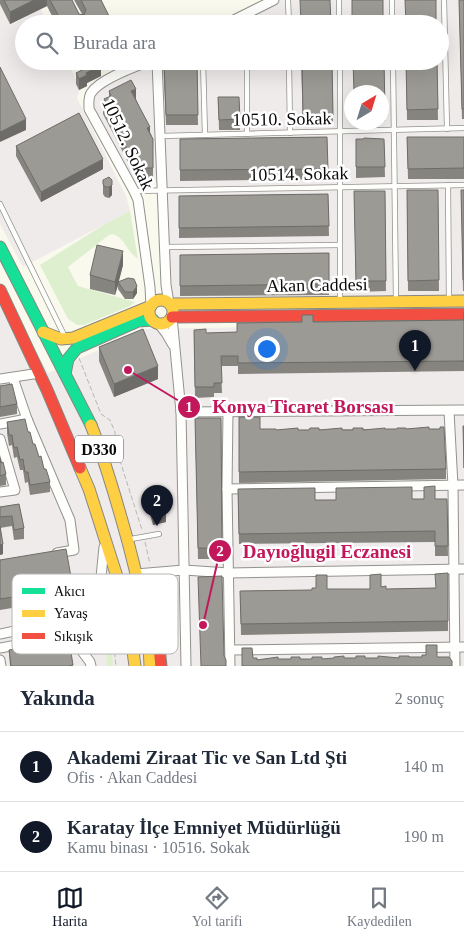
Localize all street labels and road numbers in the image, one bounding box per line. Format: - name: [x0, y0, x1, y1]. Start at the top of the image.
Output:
- street label: 10512. Sokak: [98, 95, 158, 193]
- street label: 10510. Sokak: [232, 108, 332, 130]
- street label: 10514. Sokak: [249, 163, 349, 185]
- street label: Akan Caddesi: [266, 274, 368, 296]
- road number: D330: [75, 436, 123, 462]

